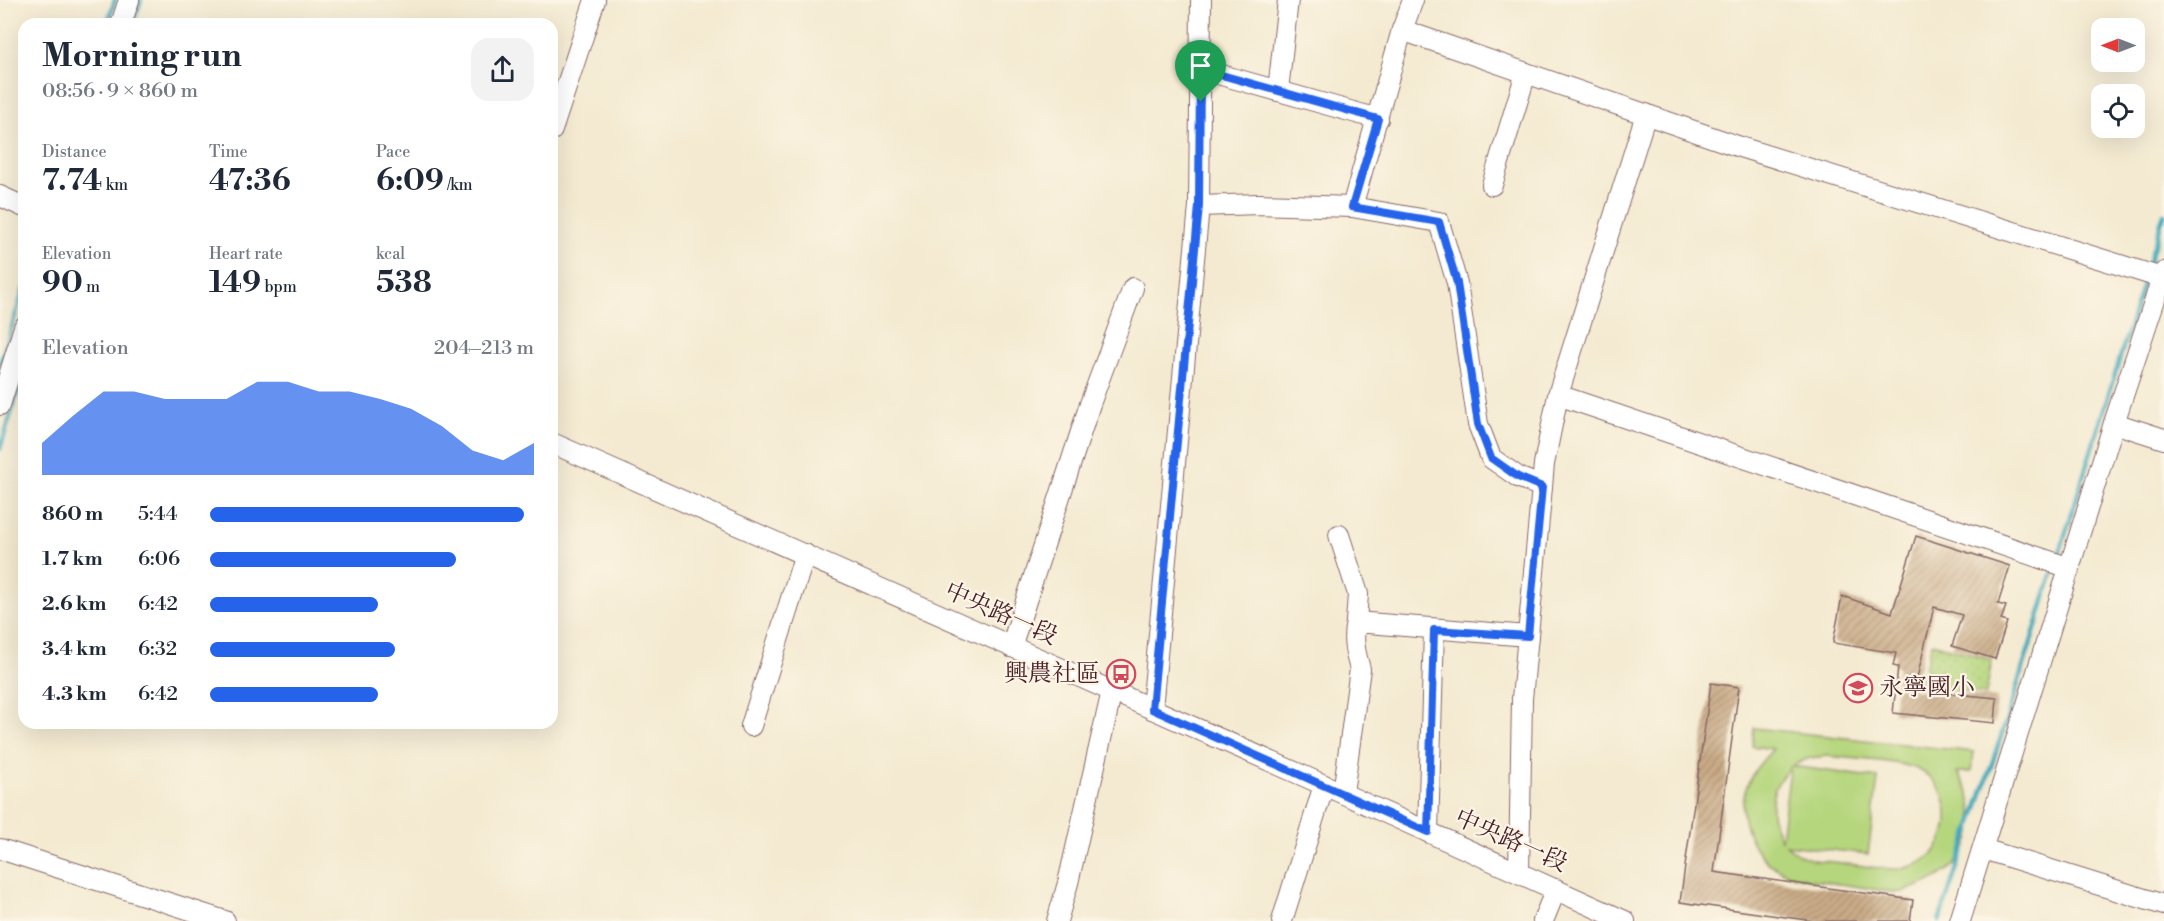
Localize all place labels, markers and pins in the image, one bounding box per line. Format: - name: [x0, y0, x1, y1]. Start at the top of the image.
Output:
- pin: [1175, 40, 1226, 102]
- bus stop icon: 興農社區: [1105, 658, 1137, 690]
- place label: 興農社區: [1004, 659, 1100, 689]
- school or university icon: 永寧國小: [1842, 672, 1874, 704]
- place label: 永寧國小: [1879, 673, 1975, 703]

